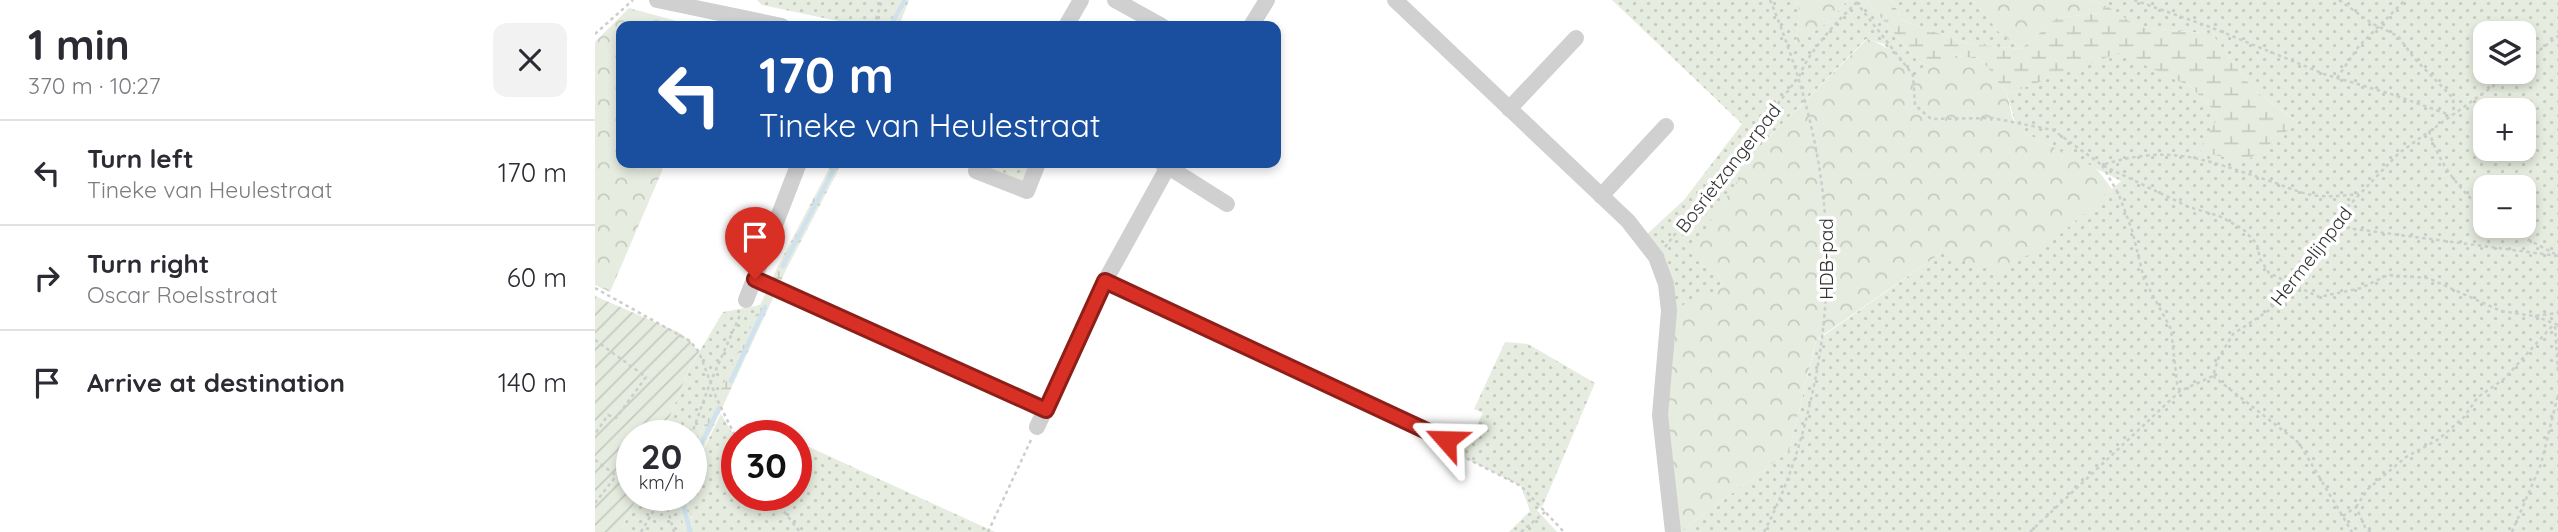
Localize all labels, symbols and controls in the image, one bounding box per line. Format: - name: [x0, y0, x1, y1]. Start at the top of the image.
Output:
- text: 1 min: [28, 18, 130, 71]
- map controls: [2473, 21, 2536, 238]
- button: layers: [2473, 21, 2536, 84]
- button: close: [493, 23, 567, 97]
- text: 170 m: [759, 44, 894, 105]
- icon: left: [644, 49, 735, 140]
- text: 370 m · 10:27: [28, 71, 160, 100]
- button: +: [2473, 98, 2536, 161]
- street label: Bosrietzangerpad: [1670, 99, 1786, 237]
- text: Tineke van Heulestraat: [759, 105, 1101, 145]
- text: Turn left: [87, 142, 194, 175]
- icon: left: [28, 154, 66, 192]
- text: 170 m: [498, 156, 567, 189]
- text: Tineke van Heulestraat: [87, 175, 333, 204]
- button: −: [2473, 175, 2536, 238]
- street label: Hermelijnpad: [2265, 202, 2357, 310]
- pin: [725, 207, 785, 279]
- icon: arrive: [736, 218, 774, 256]
- street label: HDB-pad: [1814, 218, 1838, 300]
- text: Turn right: [87, 247, 209, 280]
- icon: right: [28, 259, 66, 297]
- text: 60 m: [507, 261, 567, 294]
- text: Oscar Roelsstraat: [87, 280, 278, 309]
- icon: arrive: [28, 364, 66, 402]
- text: Arrive at destination: [87, 366, 345, 399]
- text: 140 m: [498, 366, 567, 399]
- position arrow: [1409, 403, 1483, 477]
- speed limit sign: 30: [721, 420, 812, 511]
- text: 20: [641, 434, 682, 478]
- text: km/h: [639, 471, 684, 494]

